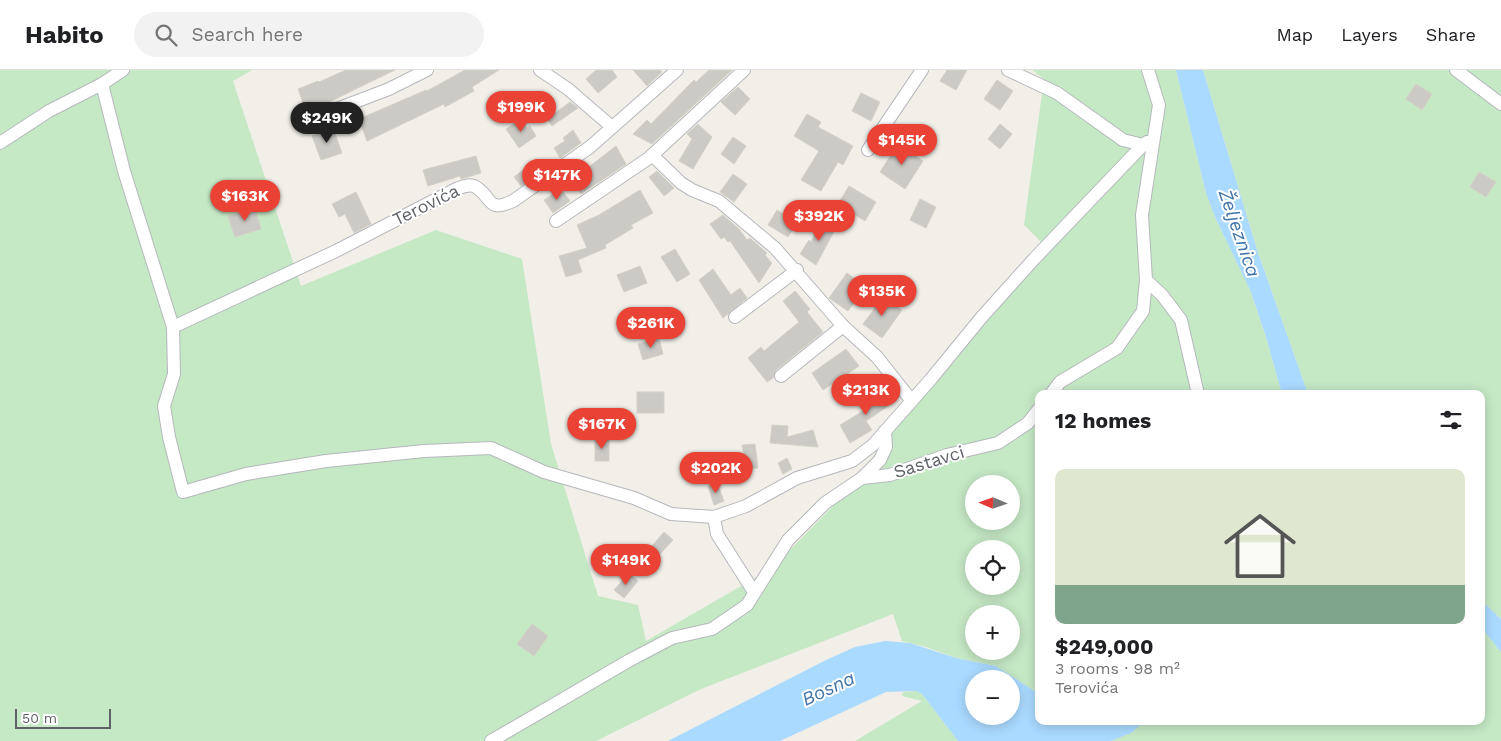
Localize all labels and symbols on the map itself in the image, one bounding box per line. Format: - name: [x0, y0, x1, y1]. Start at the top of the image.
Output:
- pin: $199K: [486, 90, 556, 133]
- pin: $249K: [292, 102, 362, 144]
- pin: $145K: [867, 124, 937, 166]
- pin: $147K: [522, 158, 592, 201]
- street label: Terovića: [389, 179, 463, 230]
- pin: $163K: [210, 180, 280, 222]
- water label: Željeznica: [1214, 185, 1265, 280]
- pin: $392K: [784, 200, 854, 242]
- pin: $135K: [847, 274, 917, 317]
- pin: $261K: [616, 306, 686, 349]
- pin: $213K: [831, 374, 901, 416]
- pin: $167K: [567, 408, 637, 450]
- street label: Sastavci: [891, 441, 967, 482]
- pin: $202K: [681, 452, 751, 494]
- north arrow: [965, 475, 1020, 530]
- pin: $149K: [591, 544, 661, 586]
- water label: Bosna: [798, 666, 859, 711]
- scale bar: [15, 706, 111, 729]

